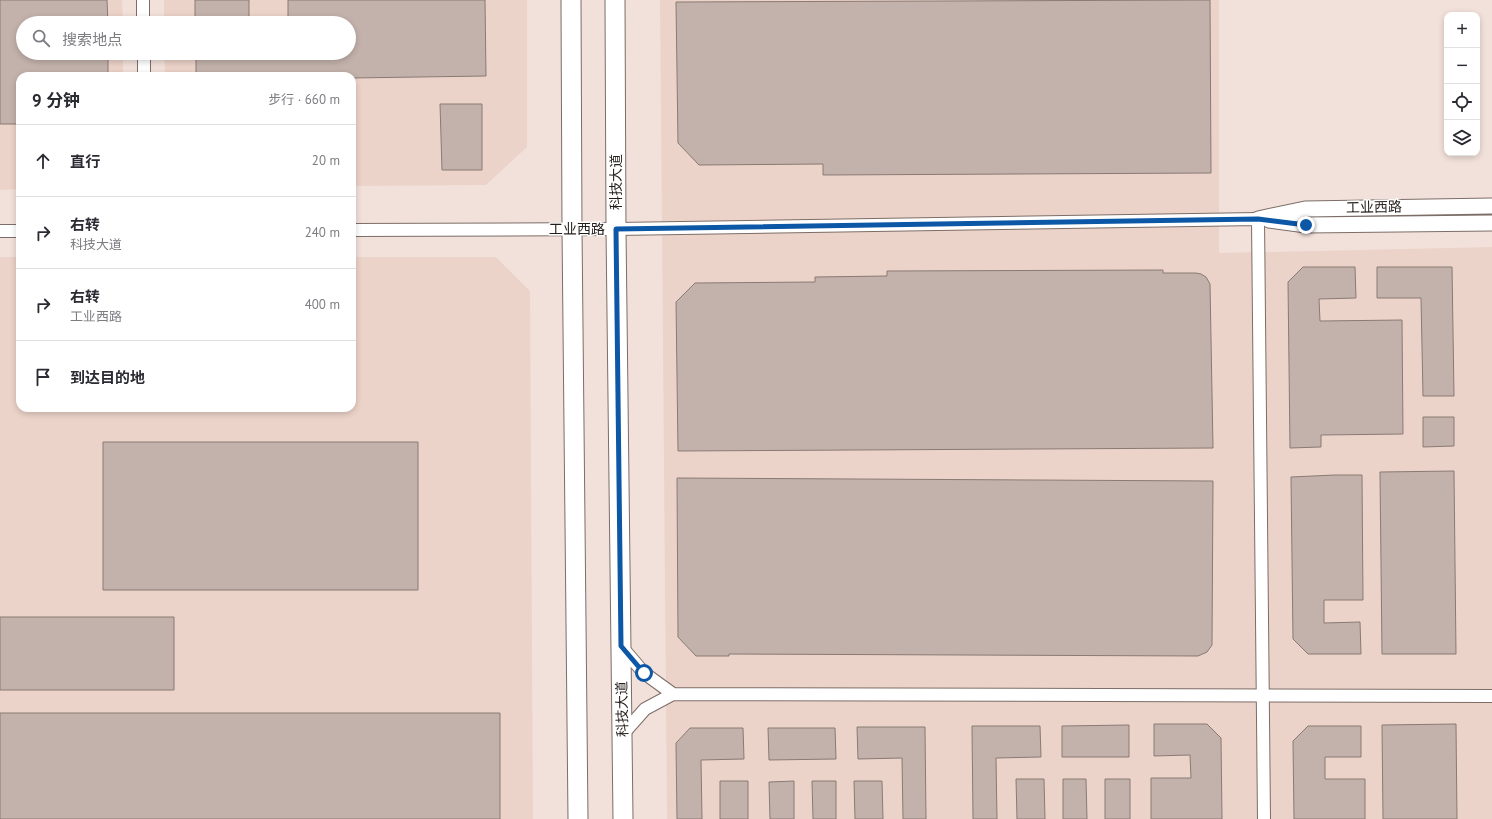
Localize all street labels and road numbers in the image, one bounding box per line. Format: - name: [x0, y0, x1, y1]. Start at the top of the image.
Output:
- street label: 科技大道: [607, 154, 625, 210]
- street label: 工业西路: [1346, 198, 1402, 216]
- street label: 工业西路: [549, 220, 605, 238]
- street label: 科技大道: [613, 681, 631, 737]

